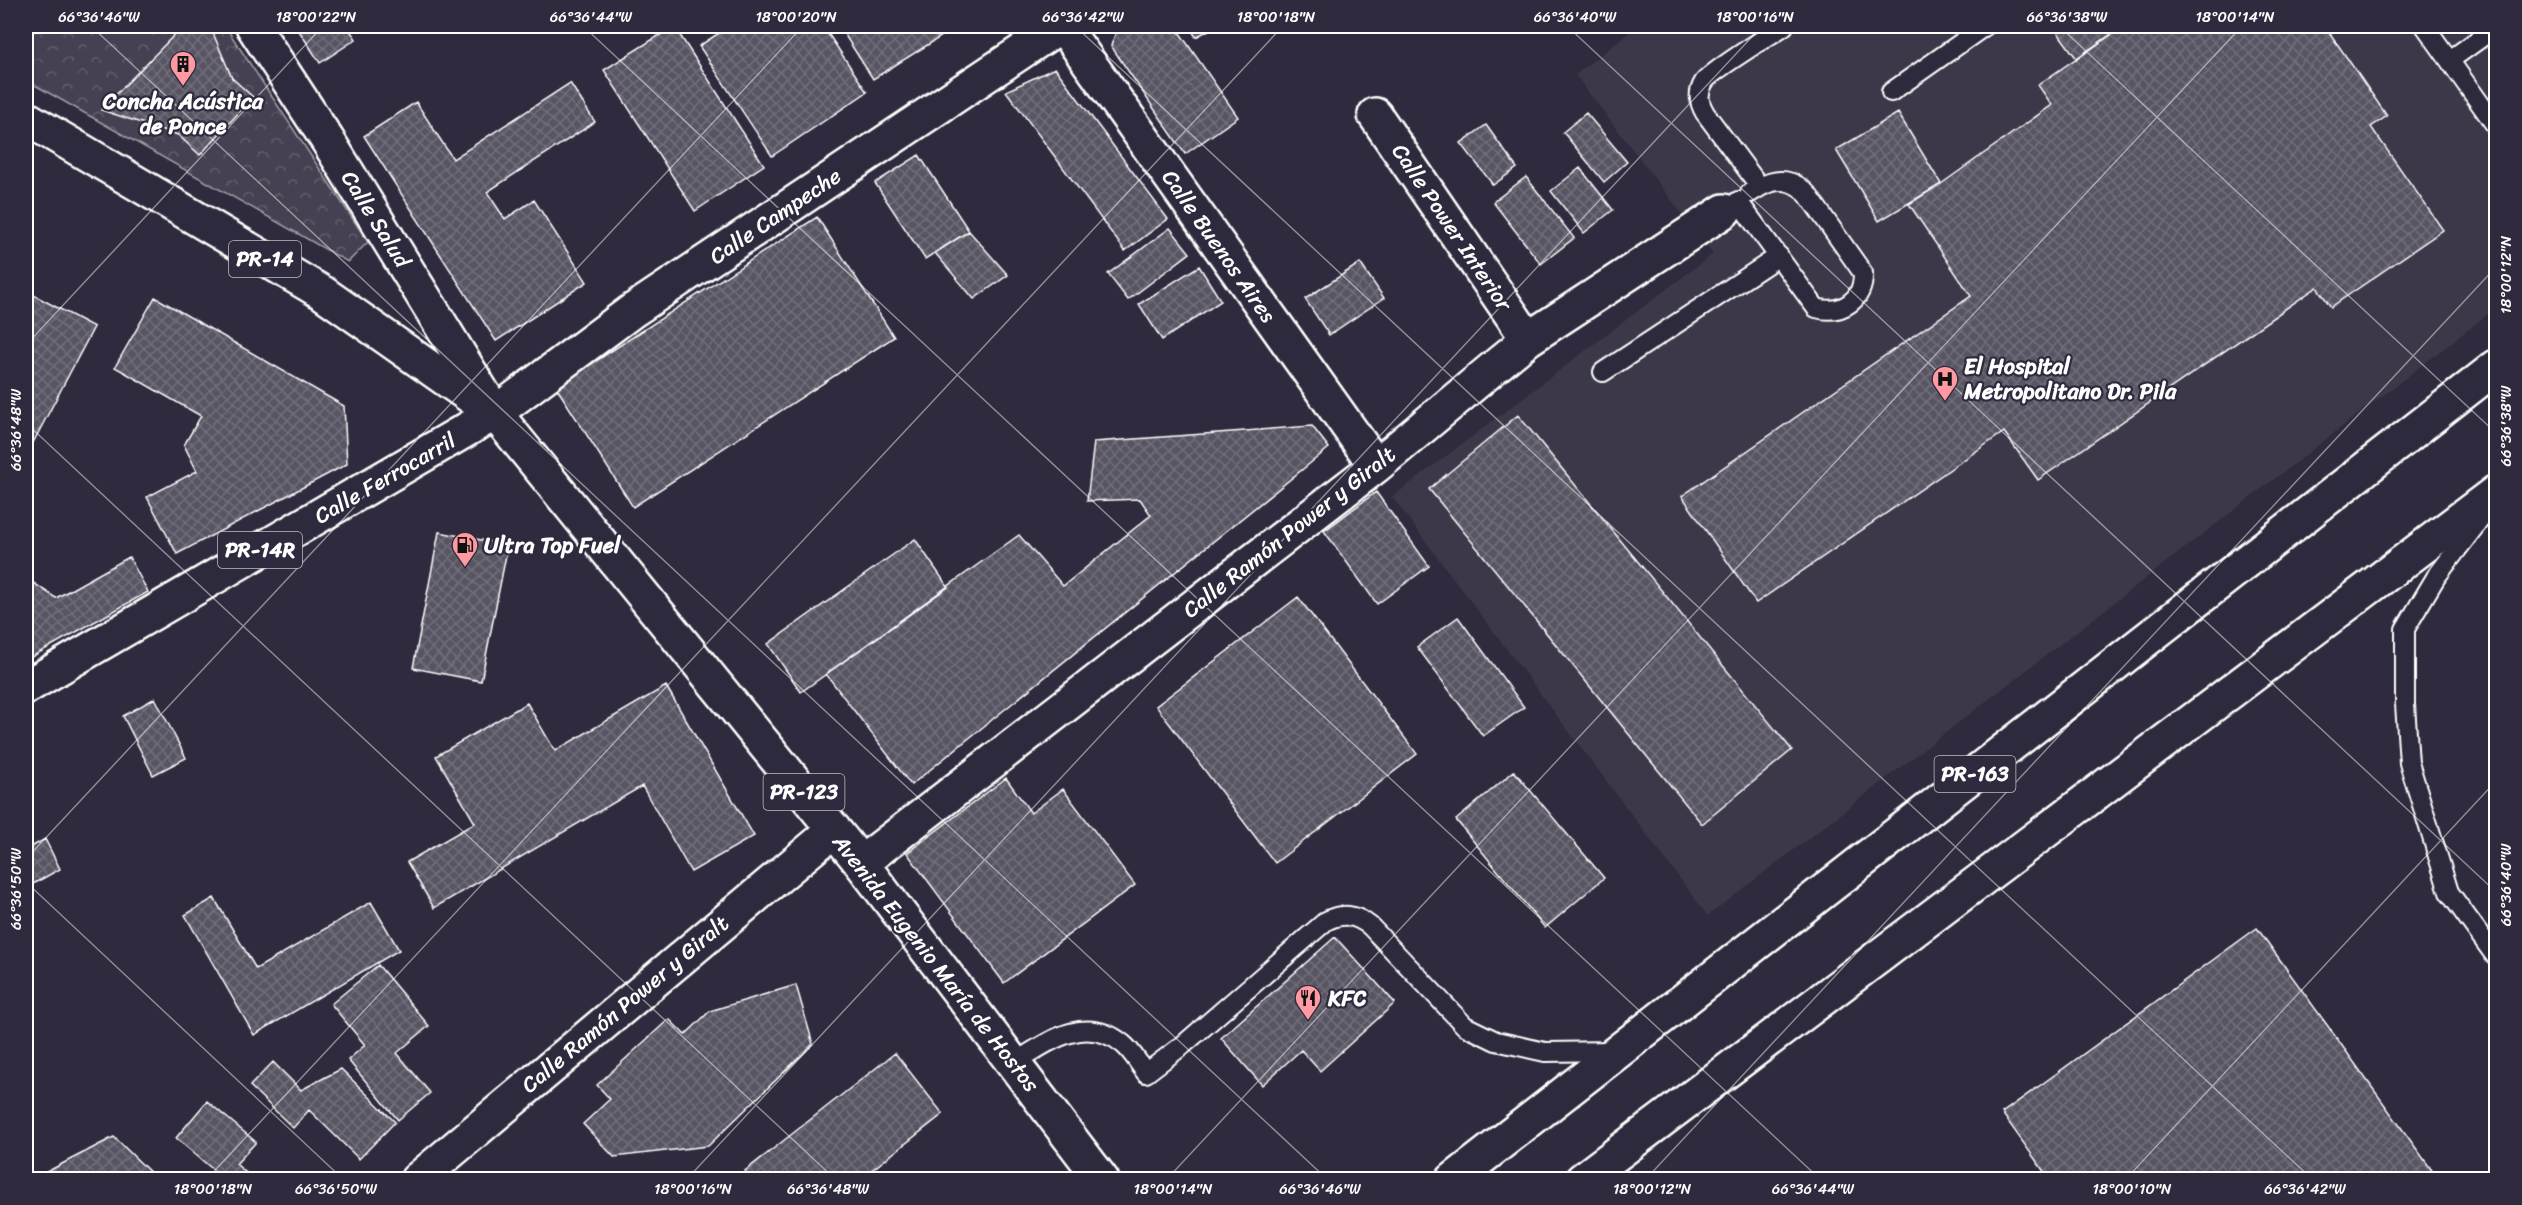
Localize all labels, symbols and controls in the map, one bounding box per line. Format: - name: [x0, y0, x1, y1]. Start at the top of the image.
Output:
- text: 66°36'46"W: [58, 4, 140, 30]
- text: 18°00'22"N: [276, 4, 357, 30]
- text: 66°36'44"W: [550, 4, 633, 30]
- text: 18°00'20"N: [755, 4, 837, 30]
- text: 66°36'42"W: [1042, 4, 1124, 30]
- text: 18°00'18"N: [1237, 4, 1316, 30]
- text: 66°36'40"W: [1534, 4, 1617, 30]
- text: 18°00'16"N: [1716, 4, 1795, 30]
- text: 66°36'38"W: [2027, 4, 2108, 30]
- text: 18°00'14"N: [2196, 4, 2275, 30]
- building icon: Concha Acústica de Ponce: [168, 49, 198, 87]
- place label: Concha Acústica de Ponce: [102, 82, 264, 146]
- street label: Calle Power Interior: [1381, 135, 1524, 321]
- street label: Calle Campeche: [701, 157, 849, 275]
- street label: Calle Buenos Aires: [1151, 161, 1287, 331]
- street label: Calle Salud: [331, 163, 422, 277]
- text: 18°00'12"N: [2493, 235, 2519, 314]
- road number: PR-14: [229, 241, 301, 277]
- place label: El Hospital Metropolitano Dr. Pila: [1963, 347, 2177, 411]
- hospital icon: El Hospital Metropolitano Dr. Pila: [1930, 364, 1960, 402]
- text: 66°36'38"W: [2493, 385, 2519, 466]
- text: 66°36'48"W: [3, 389, 29, 471]
- street label: Calle Ferrocarril: [307, 421, 464, 535]
- street label: Calle Ramón Power y Giralt: [1174, 436, 1405, 628]
- place label: Ultra Top Fuel: [484, 526, 622, 565]
- fuel station icon: Ultra Top Fuel: [450, 530, 480, 568]
- road number: PR-14R: [218, 532, 302, 568]
- road number: PR-163: [1934, 756, 2016, 792]
- road number: PR-123: [764, 774, 844, 810]
- street label: Avenida Eugenio María de Hostos: [822, 824, 1050, 1102]
- text: 66°36'40"W: [2493, 843, 2519, 926]
- text: 66°36'50"W: [3, 847, 29, 930]
- street label: Calle Ramón Power y Giralt: [512, 905, 738, 1103]
- place label: KFC: [1327, 979, 1367, 1018]
- restaurant icon: KFC: [1293, 983, 1323, 1021]
- text: 18°00'18"N: [174, 1176, 253, 1202]
- text: 66°36'50"W: [295, 1176, 378, 1202]
- text: 18°00'16"N: [654, 1176, 733, 1202]
- text: 66°36'48"W: [787, 1176, 869, 1202]
- text: 18°00'14"N: [1134, 1176, 1213, 1202]
- text: 66°36'46"W: [1279, 1176, 1361, 1202]
- text: 18°00'12"N: [1613, 1176, 1692, 1202]
- text: 66°36'44"W: [1772, 1176, 1855, 1202]
- text: 18°00'10"N: [2093, 1176, 2172, 1202]
- text: 66°36'42"W: [2264, 1176, 2346, 1202]

